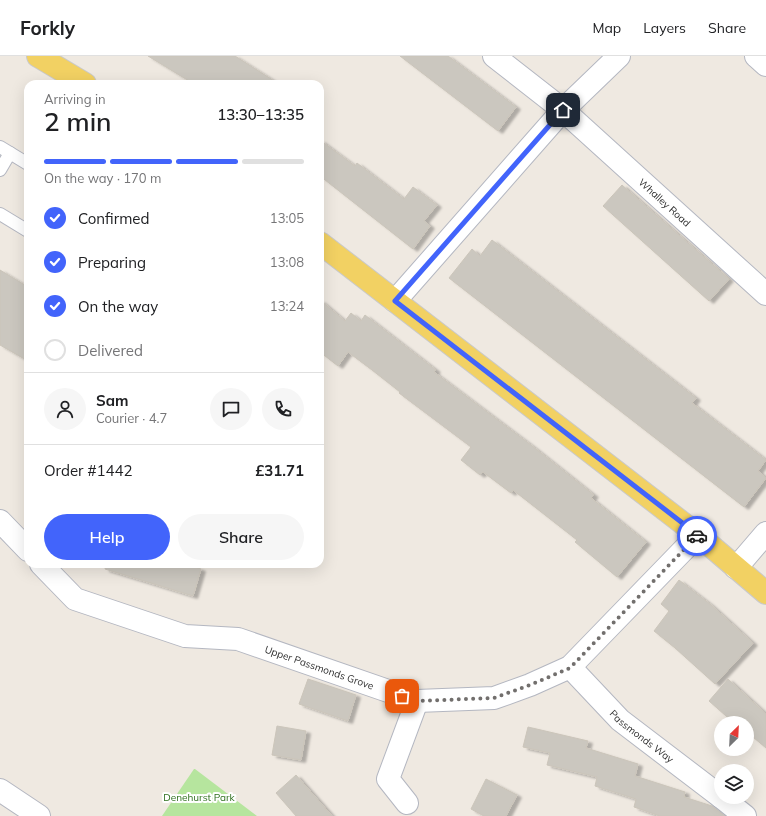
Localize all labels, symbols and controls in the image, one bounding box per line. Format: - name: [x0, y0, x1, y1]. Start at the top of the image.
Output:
- text: Forkly: [20, 16, 75, 40]
- text: Map: [592, 19, 621, 37]
- text: Layers: [643, 19, 686, 37]
- text: Share: [708, 19, 746, 37]
- text: Arriving in: [44, 91, 106, 107]
- pin: [546, 93, 580, 127]
- icon: home: [552, 99, 574, 121]
- text: 2 min: [44, 105, 112, 138]
- text: 13:30–13:35: [217, 105, 304, 124]
- text: On the way · 170 m: [44, 170, 161, 186]
- street label: Whalley Road: [636, 175, 693, 229]
- icon: check: [44, 207, 66, 229]
- text: Confirmed: [78, 209, 149, 228]
- text: 13:05: [270, 210, 304, 226]
- icon: check: [44, 251, 66, 273]
- text: Preparing: [78, 253, 146, 272]
- text: 13:08: [270, 254, 304, 270]
- icon: check: [44, 295, 66, 317]
- text: On the way: [78, 297, 158, 316]
- text: 13:24: [270, 298, 304, 314]
- text: Delivered: [78, 341, 143, 360]
- button: person: [44, 388, 86, 430]
- button: chat: [210, 388, 252, 430]
- button: phone: [262, 388, 304, 430]
- text: Sam: [96, 391, 128, 410]
- text: Courier · 4.7: [96, 410, 167, 426]
- text: Order #1442: [44, 461, 132, 480]
- text: £31.71: [255, 461, 304, 480]
- button: Help: [44, 514, 170, 560]
- button: Share: [178, 514, 304, 560]
- courier: [677, 516, 717, 556]
- icon: car: [686, 525, 708, 547]
- street label: Upper Passmonds Grove: [263, 642, 376, 692]
- pin: [385, 679, 419, 713]
- icon: bag: [391, 685, 413, 707]
- street label: Passmonds Way: [607, 707, 677, 766]
- north arrow: [714, 716, 754, 756]
- map controls: [714, 716, 754, 804]
- button: layers: [714, 764, 754, 804]
- park label: Denehurst Park: [163, 791, 236, 804]

